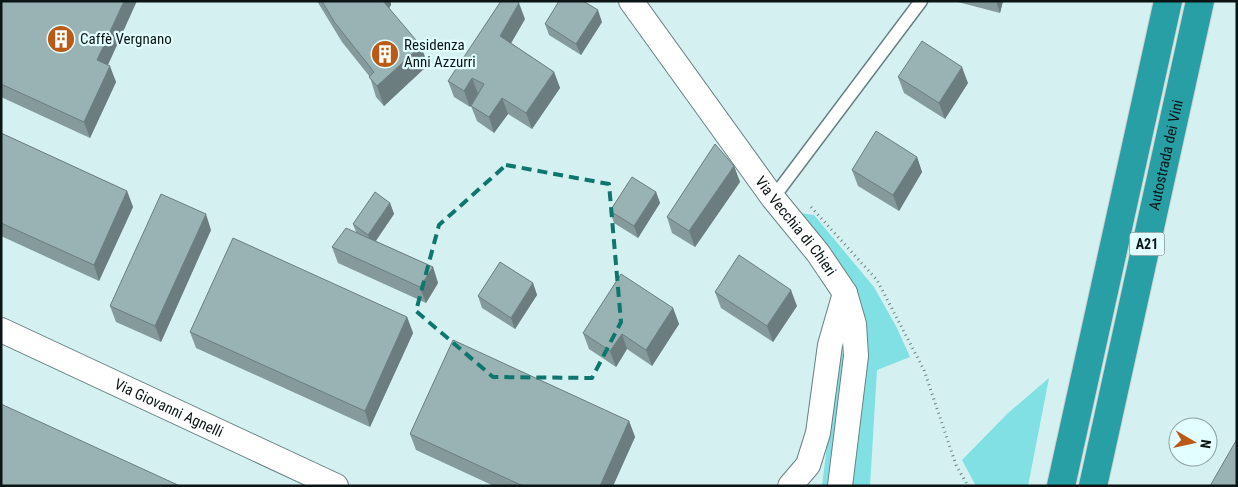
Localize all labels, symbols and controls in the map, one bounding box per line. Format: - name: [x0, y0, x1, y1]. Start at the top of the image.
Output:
- building icon: Caffè Vergnano: [46, 24, 76, 54]
- place label: Caffè Vergnano: [80, 30, 172, 48]
- place label: Residenza Anni Azzurri: [404, 36, 476, 71]
- building icon: Residenza Anni Azzurri: [370, 39, 400, 69]
- street label: Autostrada dei Vini: [1145, 98, 1187, 212]
- street label: Via Vecchia di Chieri: [751, 173, 840, 279]
- road number: A21: [1130, 232, 1164, 255]
- street label: Via Giovanni Agnelli: [111, 375, 226, 441]
- north arrow: [1168, 417, 1218, 467]
- text: N: [1197, 439, 1214, 450]

